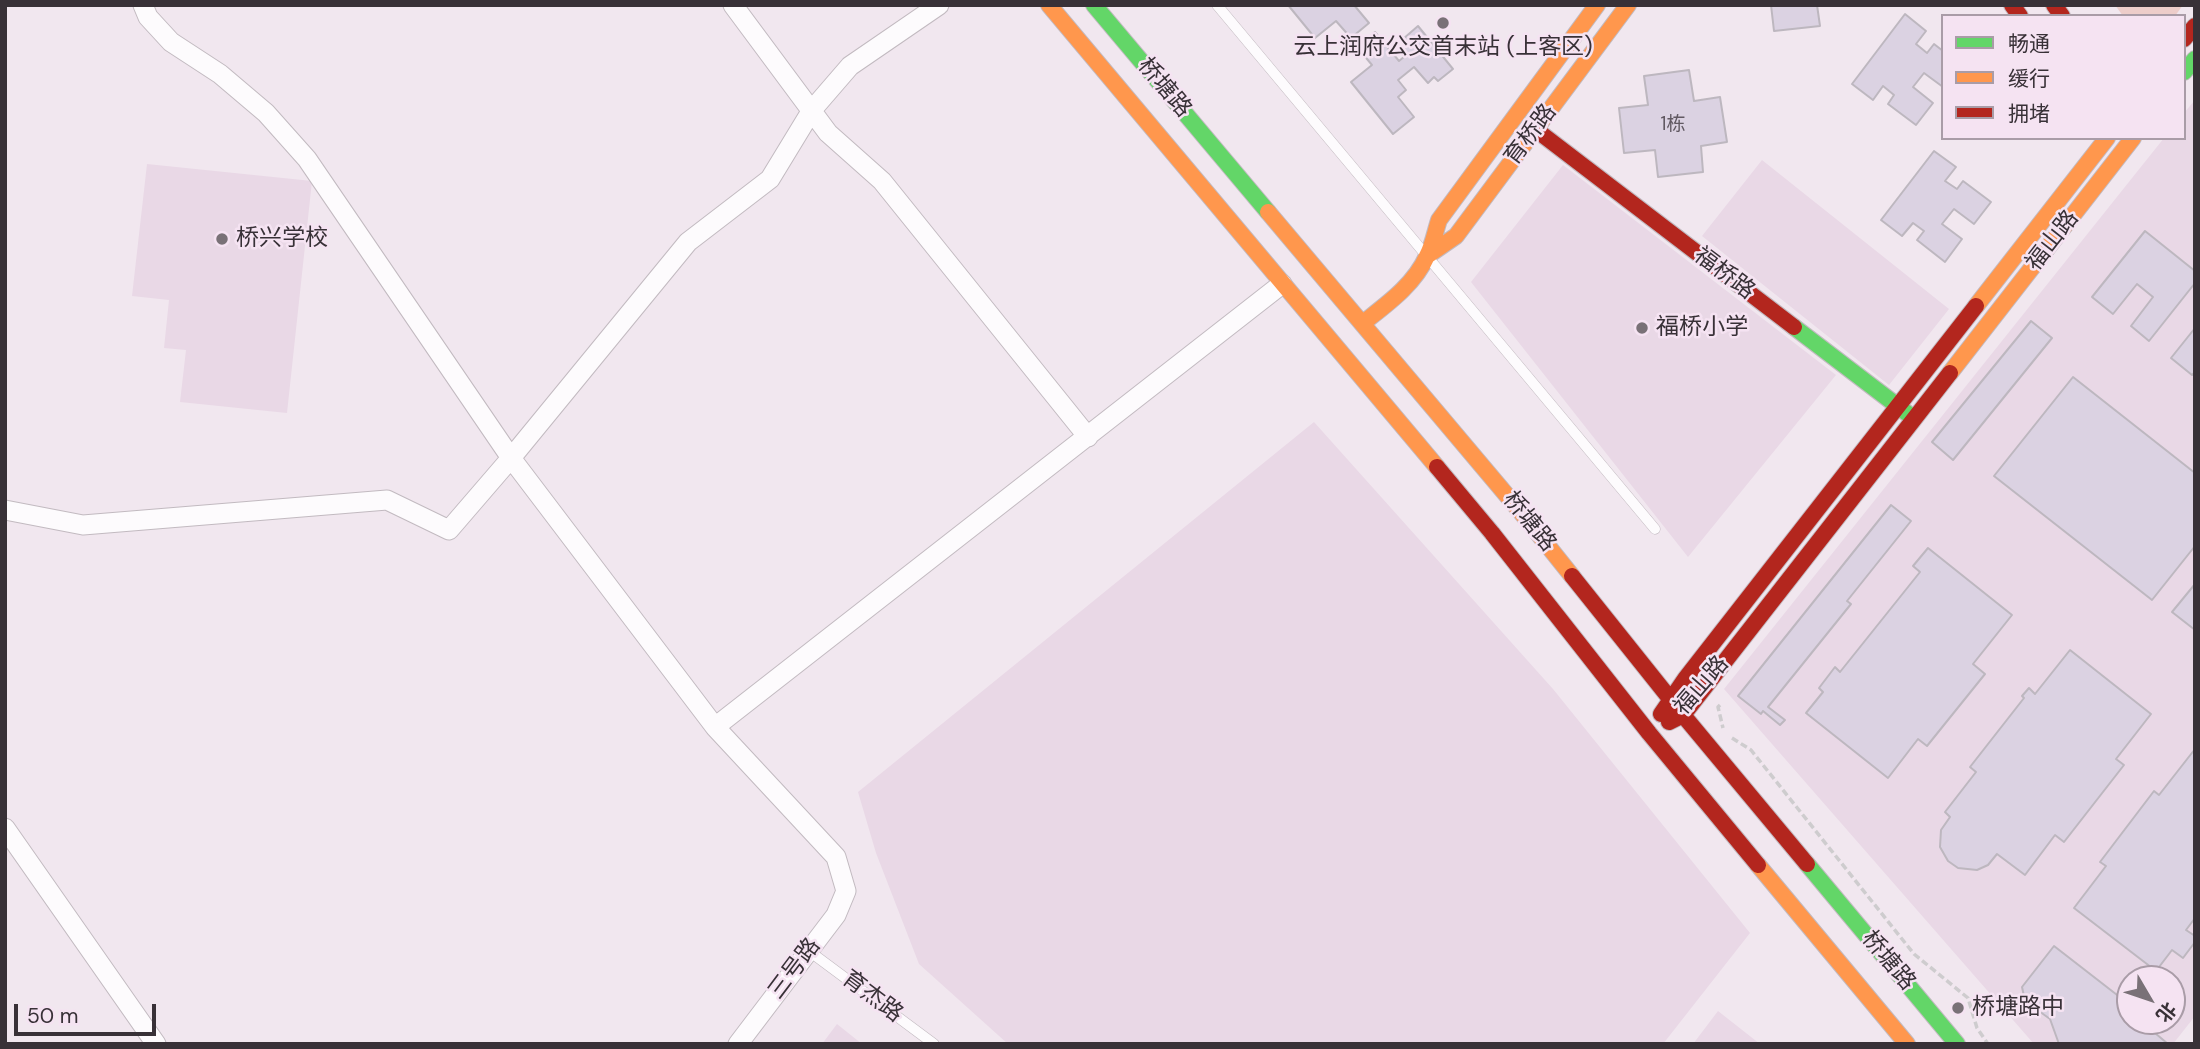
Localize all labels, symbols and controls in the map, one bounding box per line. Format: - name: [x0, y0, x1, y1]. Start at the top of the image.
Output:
- legend: [1941, 14, 2186, 140]
- marker: 云上润府公交首末站 (上客区): [1435, 15, 1451, 31]
- text: 畅通: [2008, 30, 2050, 58]
- place label: 云上润府公交首末站 (上客区): [1293, 34, 1593, 62]
- street label: 桥塘路: [1131, 53, 1197, 123]
- text: 缓行: [2008, 65, 2050, 93]
- street label: 育桥路: [1499, 99, 1563, 171]
- text: 拥堵: [2008, 100, 2050, 128]
- house number: 1栋: [1661, 114, 1685, 136]
- street label: 福山路: [2021, 205, 2085, 277]
- place label: 桥兴学校: [236, 225, 328, 253]
- marker: 桥兴学校: [214, 231, 230, 247]
- street label: 福桥路: [1688, 242, 1760, 306]
- place label: 福桥小学: [1656, 314, 1748, 342]
- marker: 福桥小学: [1634, 320, 1650, 336]
- street label: 桥塘路: [1497, 487, 1561, 557]
- street label: 福山路: [1669, 651, 1735, 721]
- street label: 桥塘路: [1855, 926, 1921, 996]
- street label: 三号路: [763, 933, 827, 1005]
- street label: 育杰路: [836, 965, 908, 1029]
- north arrow: [2116, 965, 2186, 1035]
- scale bar: [18, 990, 159, 1034]
- place label: 桥塘路中: [1972, 994, 2064, 1022]
- text: 北: [2150, 997, 2182, 1028]
- marker: 桥塘路中: [1950, 1000, 1966, 1016]
- text: 50 m: [27, 1002, 78, 1030]

